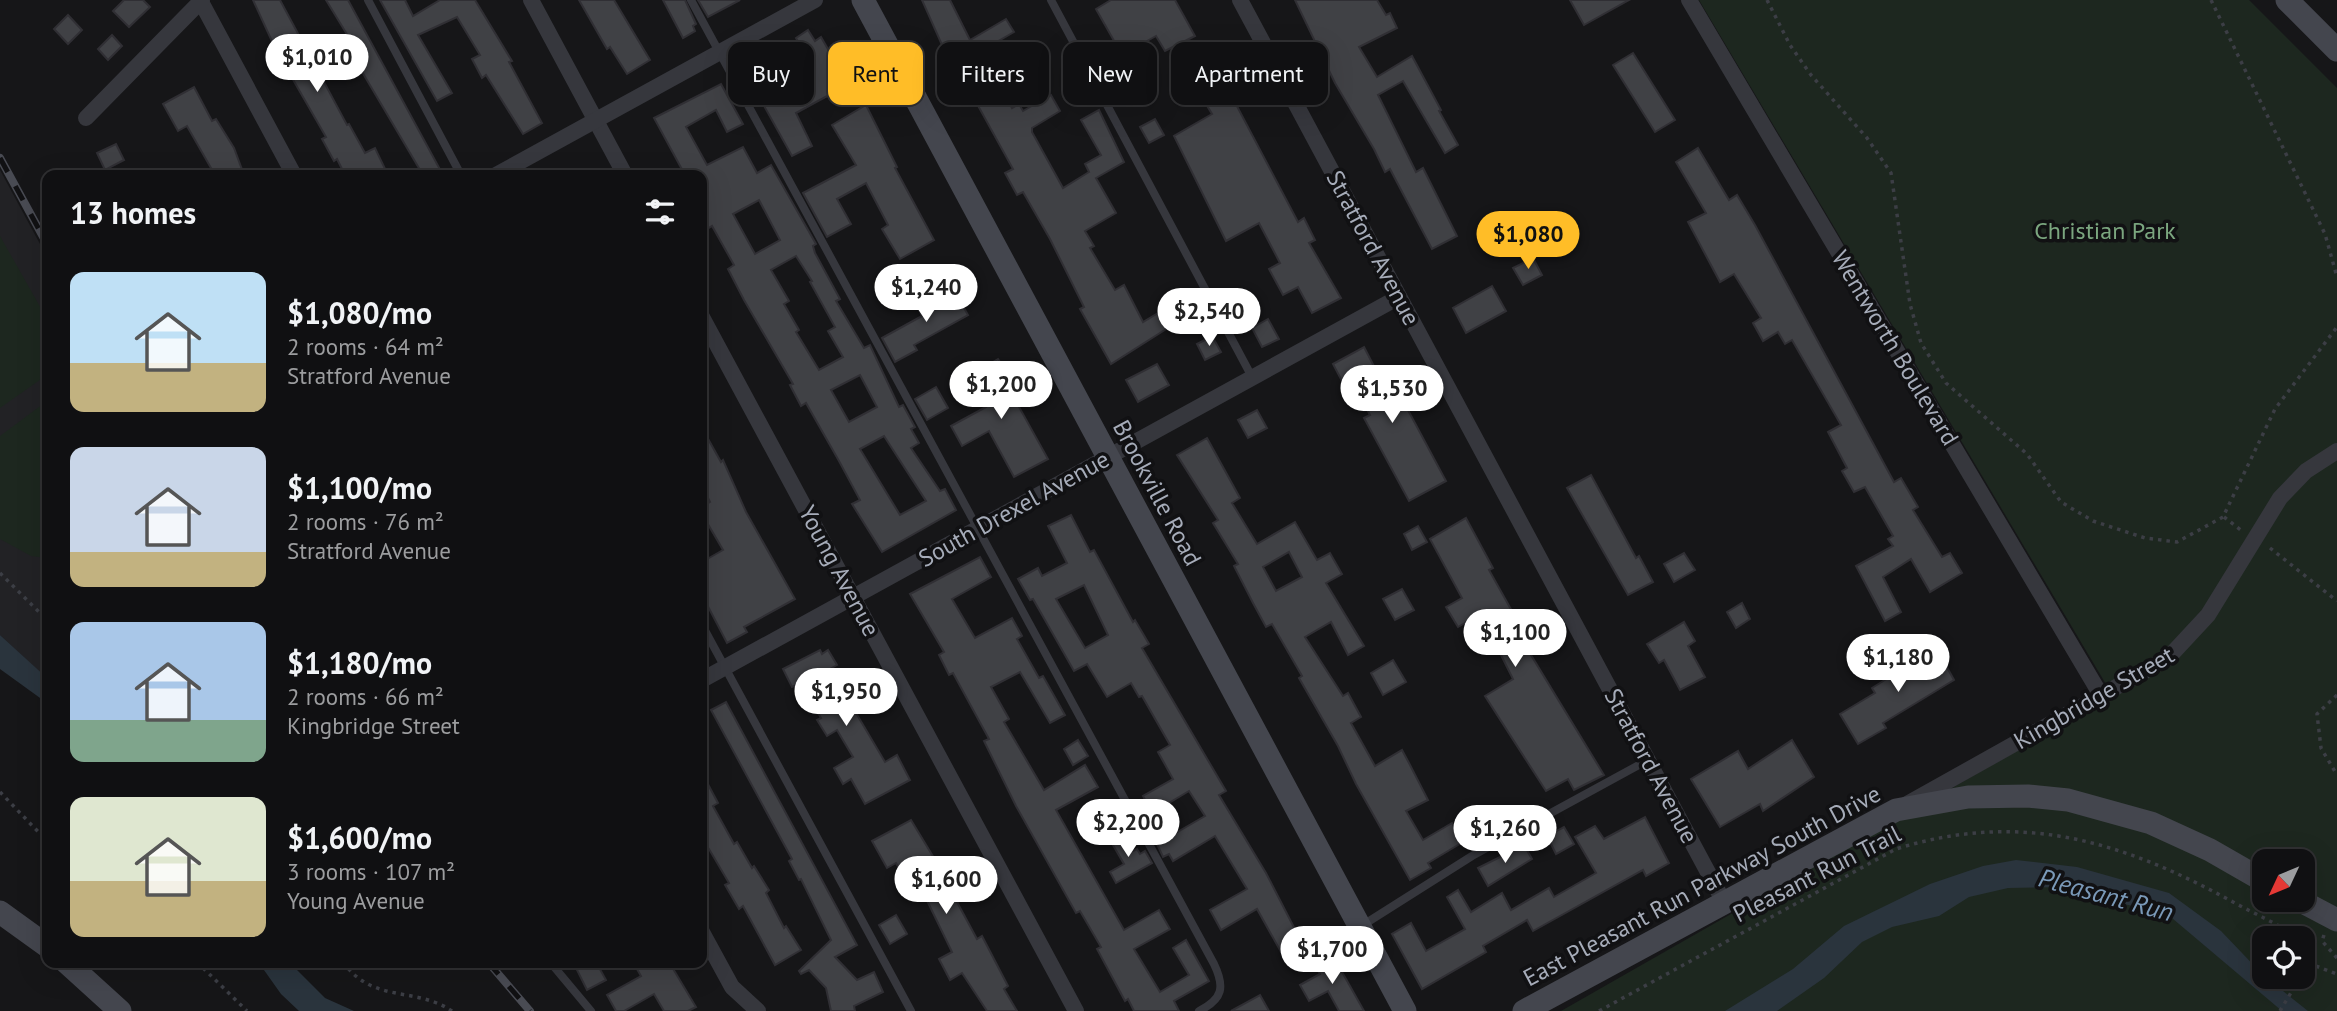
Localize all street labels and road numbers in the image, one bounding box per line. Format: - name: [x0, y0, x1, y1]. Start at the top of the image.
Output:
- street label: Stratford Avenue: [1320, 165, 1427, 331]
- street label: Wentworth Boulevard: [1825, 245, 1966, 451]
- street label: Brookville Road: [1106, 415, 1209, 571]
- street label: South Drexel Avenue: [913, 443, 1115, 574]
- street label: Young Avenue: [792, 500, 887, 642]
- street label: Kingbridge Street: [2008, 639, 2180, 756]
- street label: Stratford Avenue: [1598, 683, 1705, 849]
- street label: East Pleasant Run Parkway South Drive: [1518, 778, 1886, 993]
- street label: Pleasant Run Trail: [1728, 818, 1906, 929]

